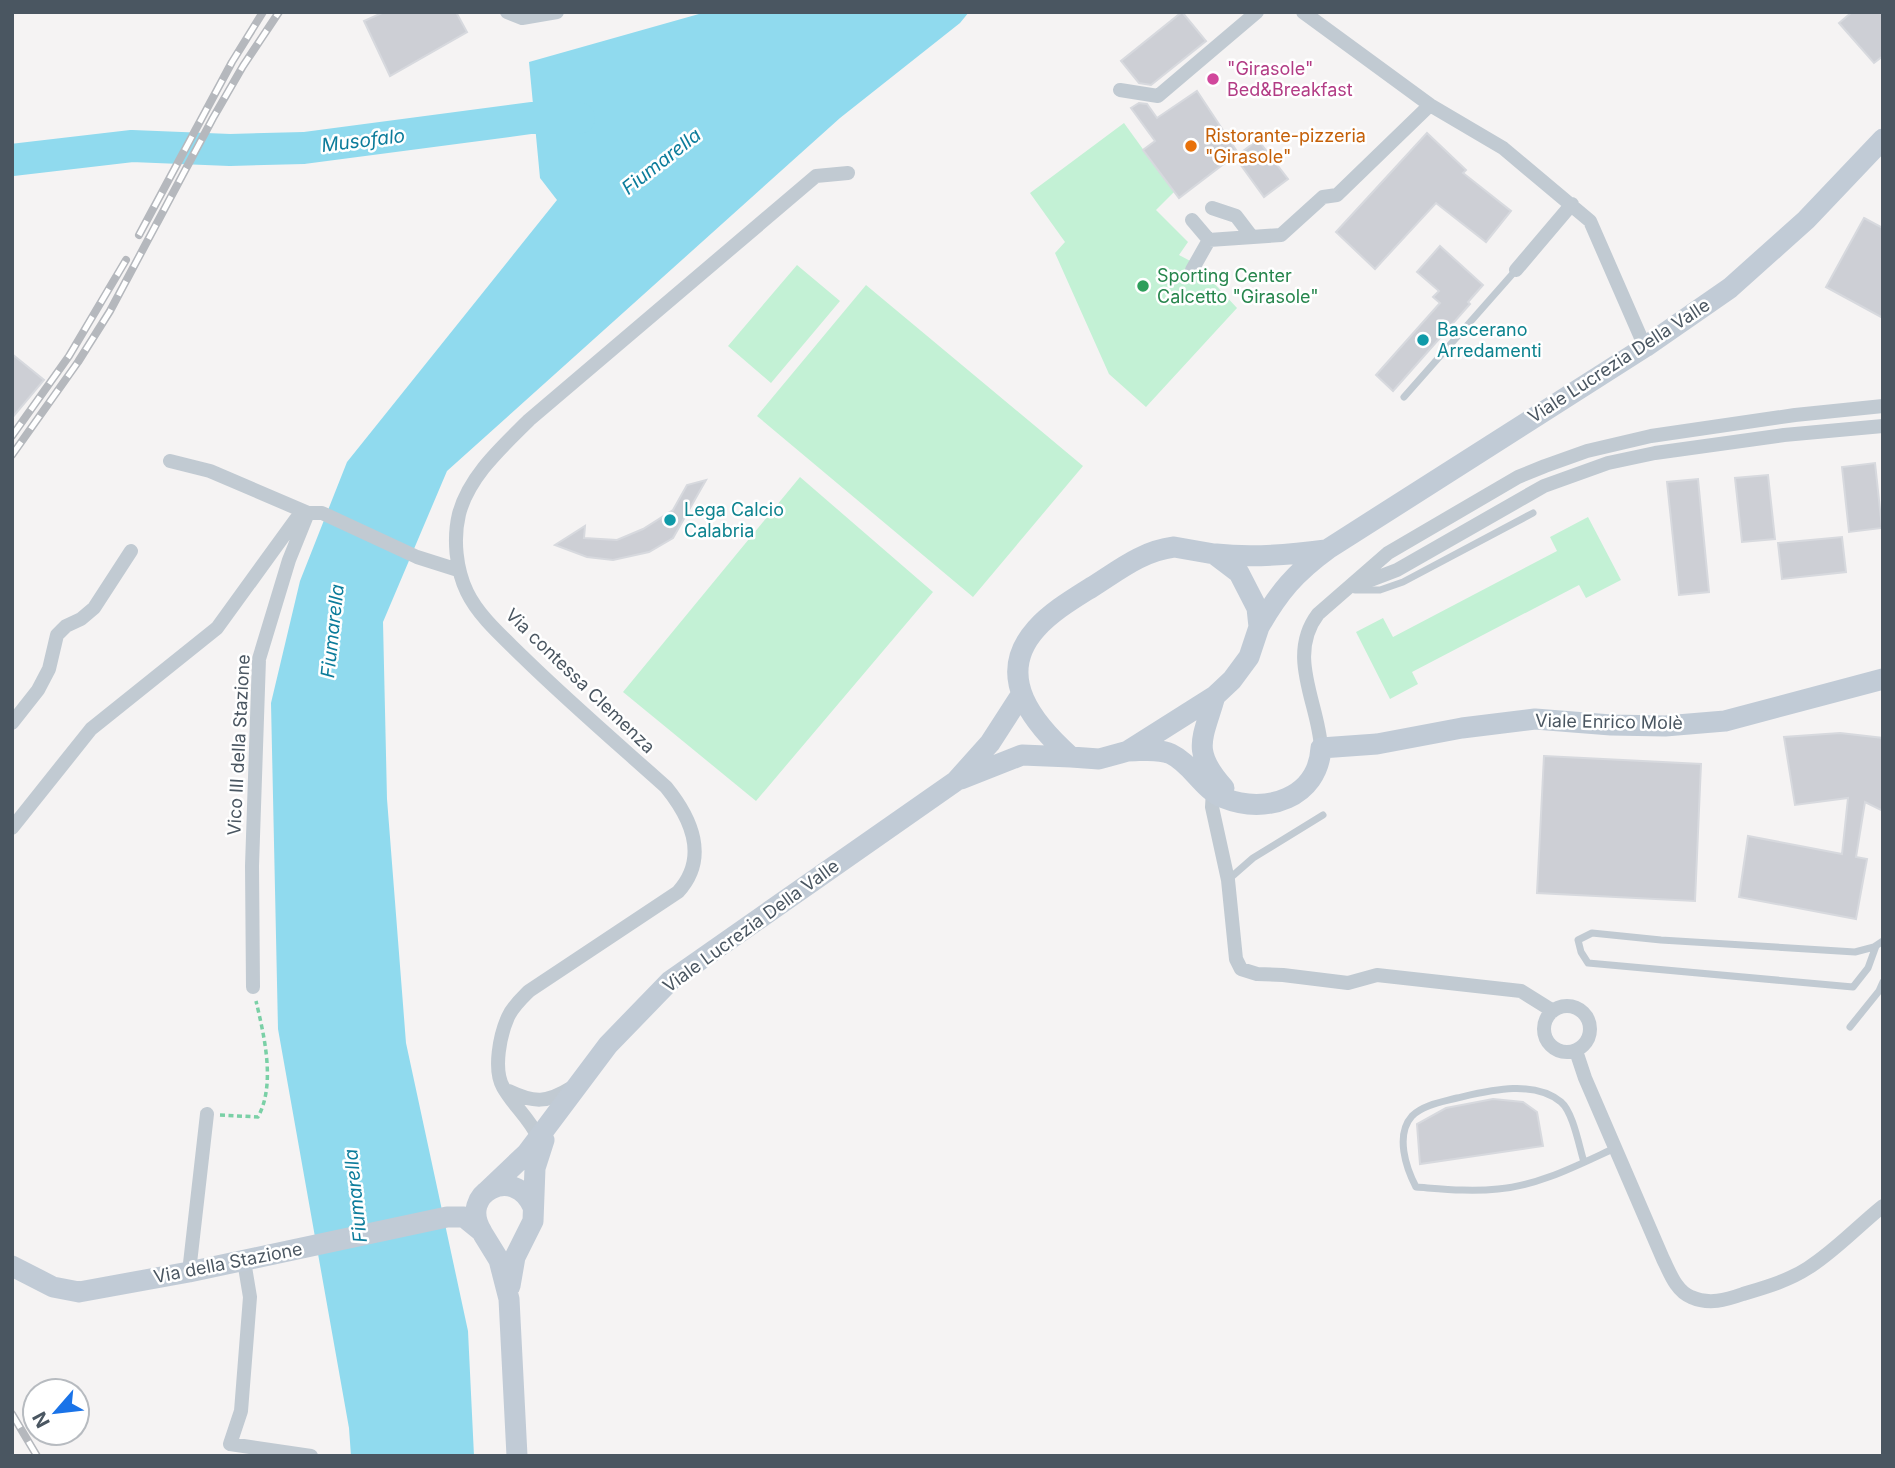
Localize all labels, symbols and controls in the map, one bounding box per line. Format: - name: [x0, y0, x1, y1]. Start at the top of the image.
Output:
- place label: "Girasole" Bed&Breakfast: [1227, 58, 1353, 100]
- marker: "Girasole" Bed&Breakfast: [1205, 71, 1221, 87]
- water label: Fiumarella: [617, 123, 706, 199]
- water label: Musofalo: [320, 124, 406, 157]
- place label: Ristorante-pizzeria "Girasole": [1205, 125, 1366, 167]
- marker: Ristorante-pizzeria "Girasole": [1183, 138, 1199, 154]
- place label: Sporting Center Calcetto "Girasole": [1157, 265, 1319, 307]
- marker: Sporting Center Calcetto "Girasole": [1135, 278, 1151, 294]
- street label: Viale Lucrezia Della Valle: [1524, 294, 1713, 427]
- place label: Bascerano Arredamenti: [1437, 319, 1542, 361]
- marker: Bascerano Arredamenti: [1415, 332, 1431, 348]
- place label: Lega Calcio Calabria: [684, 499, 784, 541]
- marker: Lega Calcio Calabria: [662, 512, 678, 528]
- water label: Fiumarella: [316, 583, 349, 679]
- street label: Via contessa Clemenza: [501, 604, 659, 757]
- street label: Vico III della Stazione: [223, 654, 254, 836]
- street label: Viale Enrico Molè: [1535, 710, 1683, 733]
- street label: Viale Lucrezia Della Valle: [659, 855, 843, 996]
- water label: Fiumarella: [339, 1148, 372, 1244]
- street label: Via della Stazione: [152, 1238, 304, 1287]
- north arrow: [21, 1377, 91, 1447]
- text: N: [28, 1408, 55, 1432]

